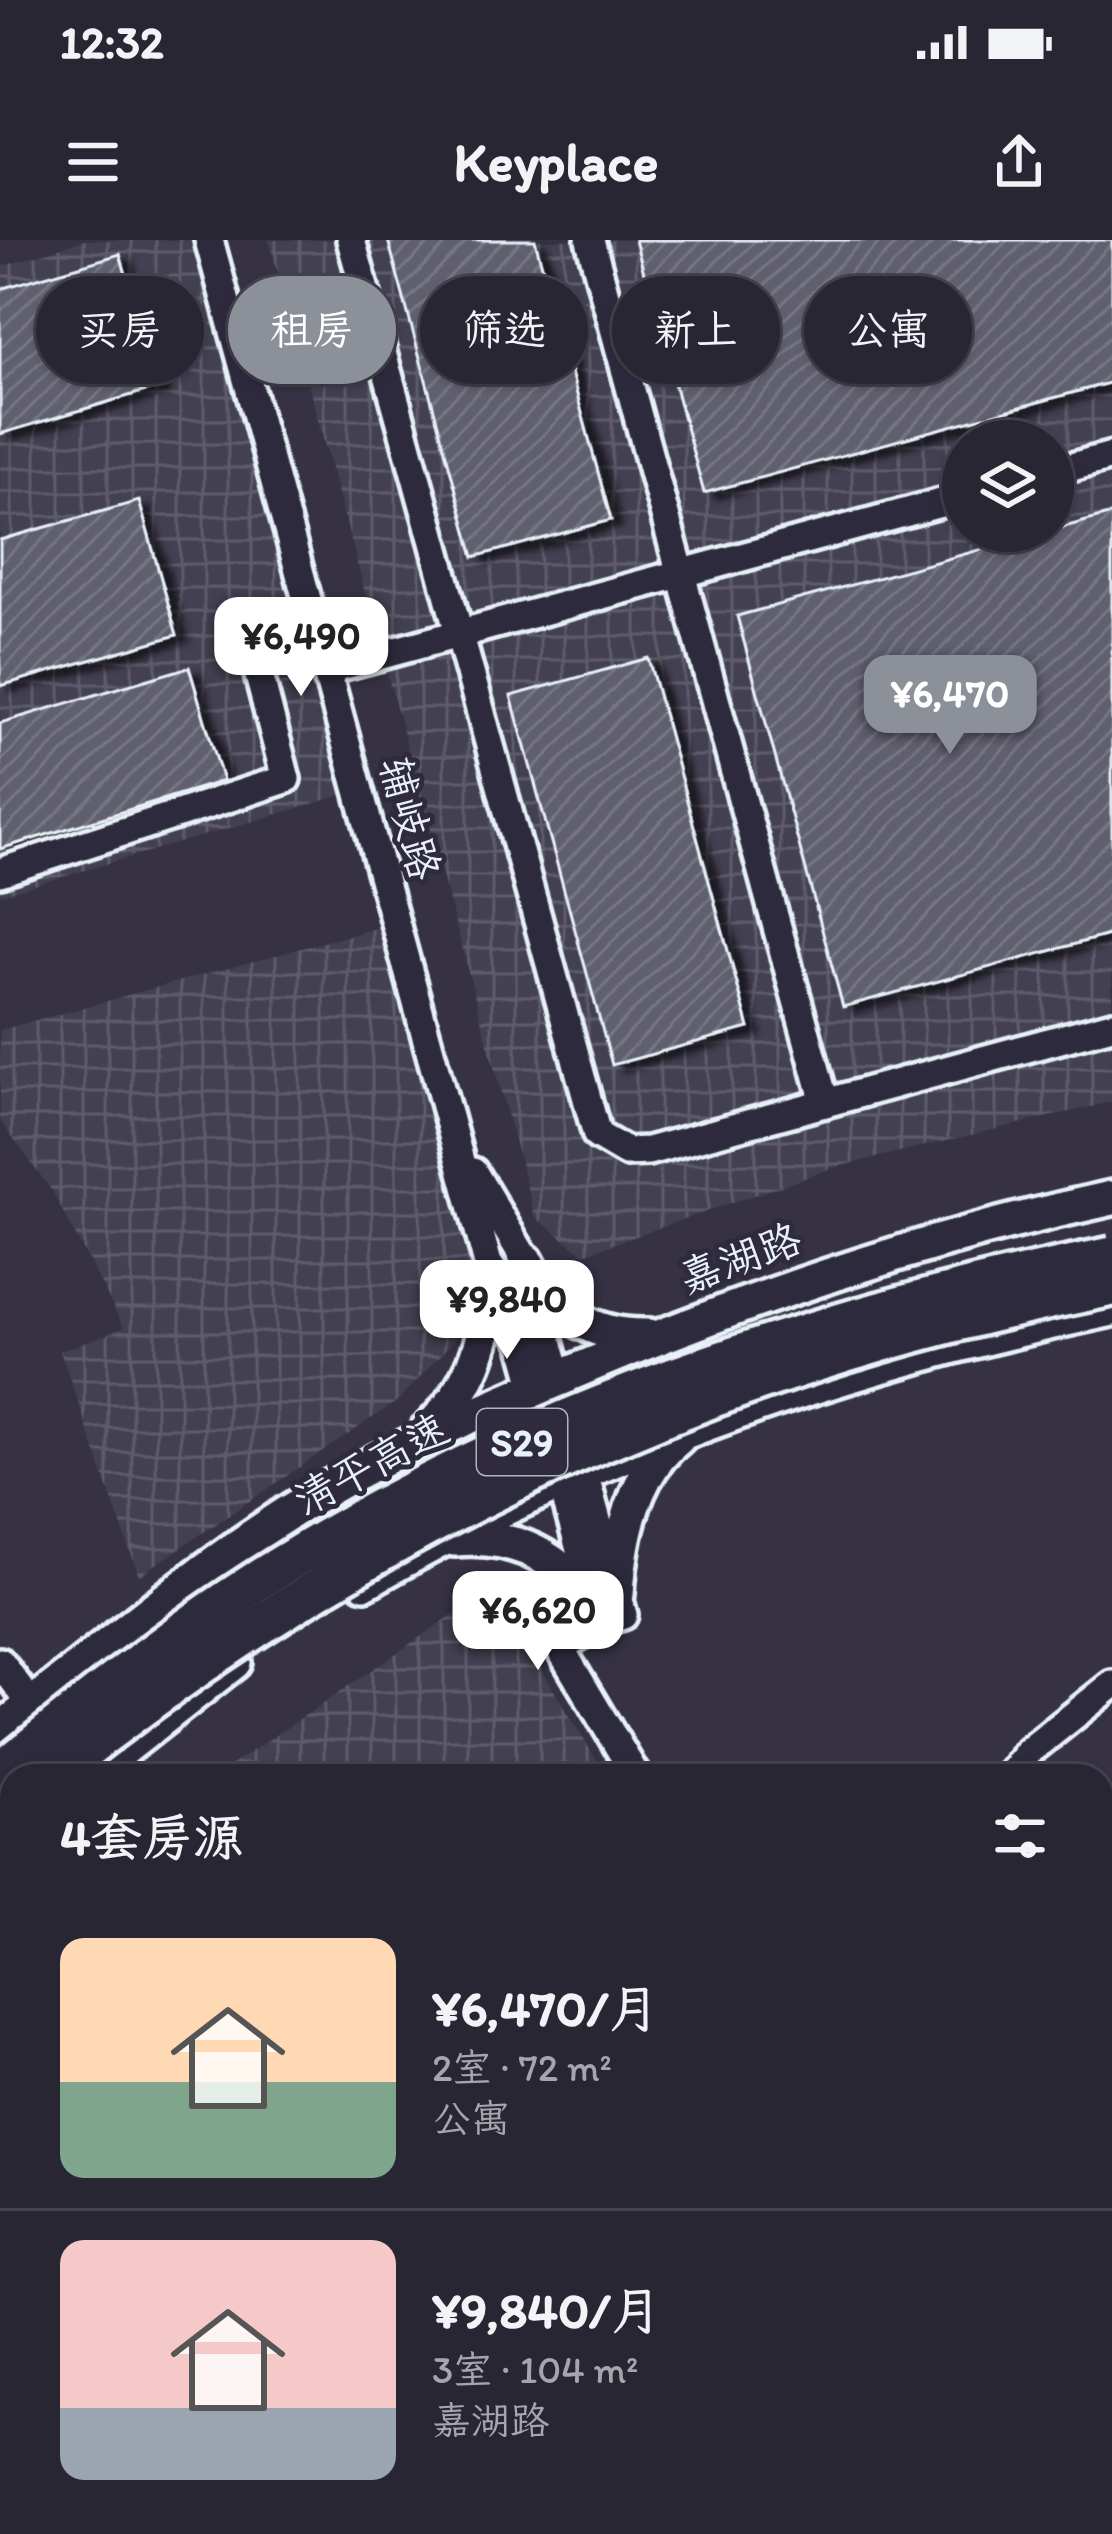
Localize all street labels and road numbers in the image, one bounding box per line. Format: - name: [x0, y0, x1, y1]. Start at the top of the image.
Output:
- street label: 辅岐路: [369, 751, 451, 885]
- street label: 嘉湖路: [672, 1212, 808, 1304]
- street label: 清平高速: [285, 1402, 457, 1526]
- road number: S29: [477, 1409, 567, 1475]

